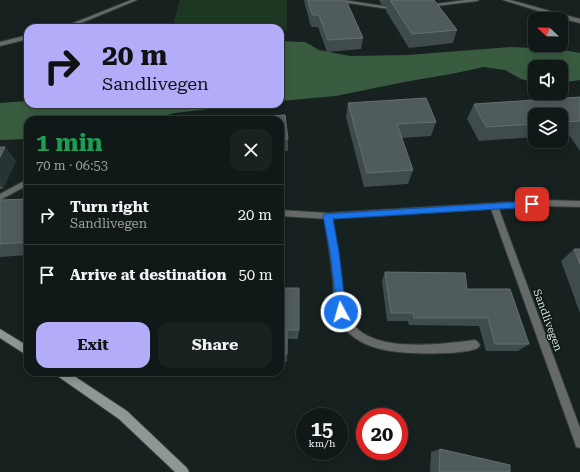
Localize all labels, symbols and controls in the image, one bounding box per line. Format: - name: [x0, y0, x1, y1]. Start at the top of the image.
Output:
- north arrow: [528, 12, 568, 52]
- map controls: [528, 12, 568, 148]
- text: 20 m: [102, 39, 167, 72]
- icon: right: [36, 40, 88, 92]
- button: sound: [528, 60, 568, 100]
- text: Sandlivegen: [102, 73, 209, 94]
- button: layers: [528, 108, 568, 148]
- text: 1 min: [36, 129, 103, 157]
- button: close: [230, 129, 272, 171]
- text: 70 m · 06:53: [36, 158, 108, 173]
- pin: [515, 187, 549, 221]
- icon: arrive: [521, 193, 543, 215]
- text: Turn right: [70, 198, 149, 216]
- icon: right: [36, 204, 58, 226]
- text: 20 m: [238, 206, 272, 224]
- text: Sandlivegen: [70, 216, 147, 231]
- icon: arrive: [36, 264, 58, 286]
- text: Arrive at destination: [70, 266, 226, 284]
- text: 50 m: [238, 266, 273, 284]
- street label: Sandlivegen: [530, 287, 565, 353]
- position arrow: [320, 291, 362, 333]
- button: Exit: [36, 322, 150, 368]
- button: Share: [158, 322, 272, 368]
- speed limit sign: 20: [356, 408, 408, 460]
- text: 15: [311, 417, 333, 441]
- text: km/h: [309, 438, 335, 449]

